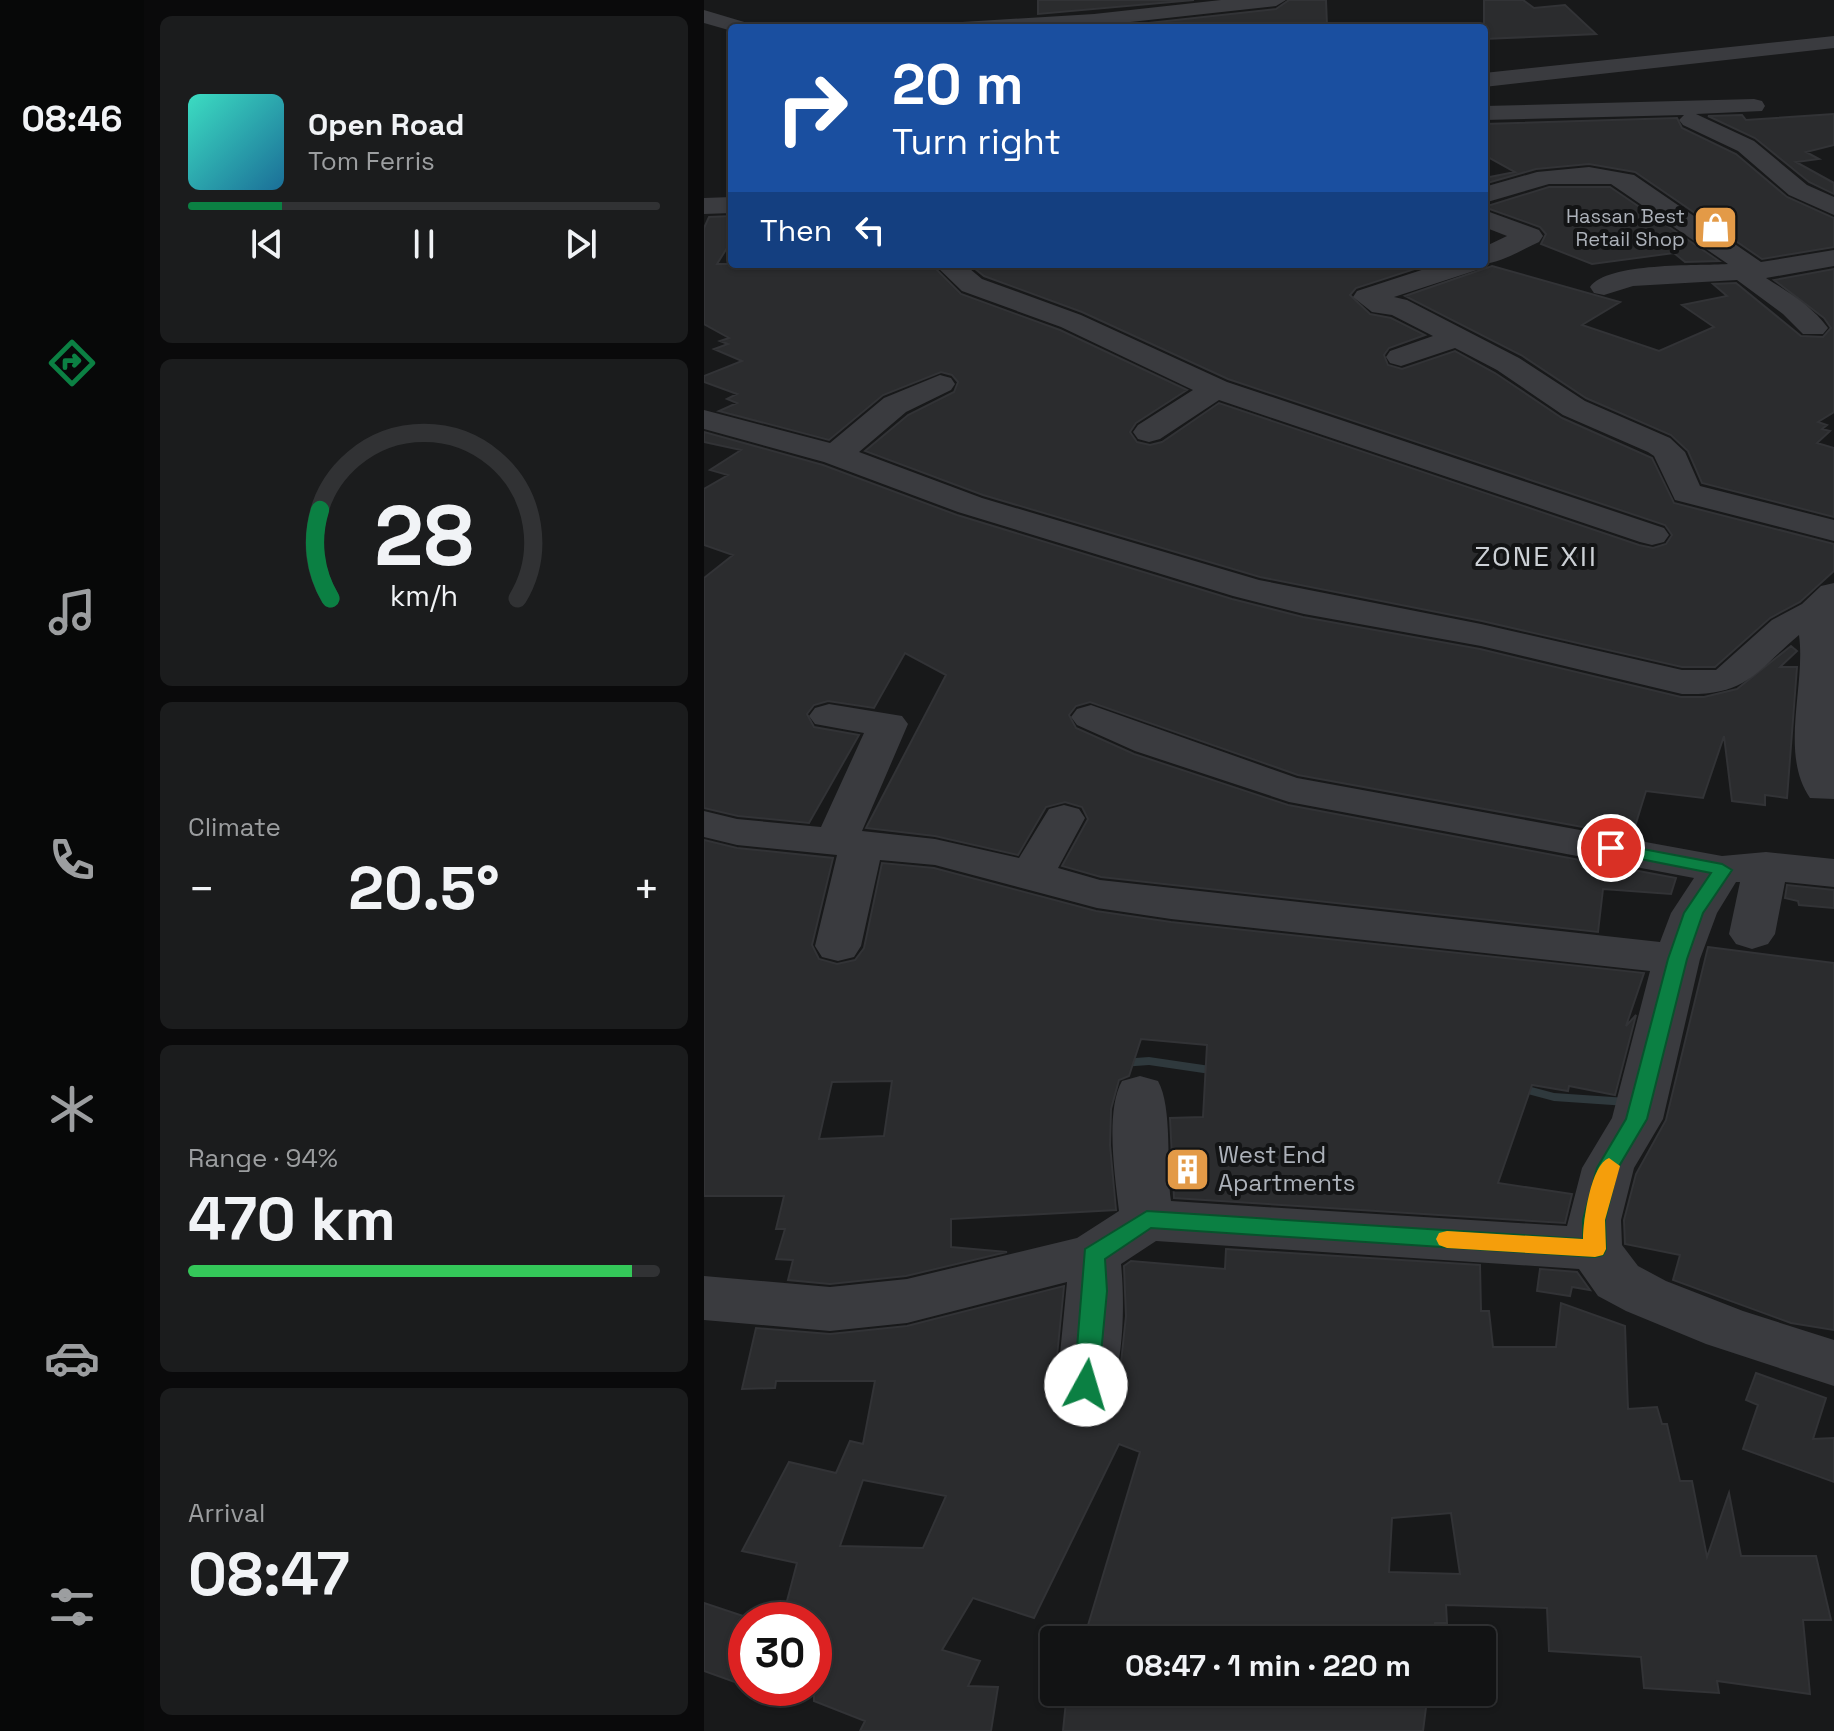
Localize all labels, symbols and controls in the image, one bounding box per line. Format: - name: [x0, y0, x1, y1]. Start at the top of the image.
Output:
- text: 20 m: [892, 49, 1024, 120]
- icon: right: [760, 56, 864, 160]
- text: 08:46: [22, 96, 122, 142]
- text: Open Road: [308, 105, 464, 144]
- text: Turn right: [892, 119, 1061, 165]
- text: Tom Ferris: [308, 144, 435, 178]
- place label: Hassan Best Retail Shop: [1566, 203, 1685, 252]
- shop icon: Hassan Best Retail Shop: [1692, 204, 1740, 252]
- icon: left: [848, 208, 892, 252]
- text: Then: [760, 211, 832, 250]
- icon: previous: [245, 222, 289, 266]
- icon: pause: [402, 222, 446, 266]
- icon: next: [559, 222, 603, 266]
- icon: directions: [44, 335, 100, 391]
- text: 28: [374, 482, 474, 588]
- district label: ZONE XII: [1474, 538, 1598, 574]
- text: km/h: [390, 578, 458, 614]
- icon: music: [44, 584, 100, 640]
- text: Climate: [188, 810, 281, 844]
- pin: [1577, 814, 1645, 882]
- icon: arrive: [1589, 826, 1633, 870]
- icon: phone: [44, 832, 100, 888]
- text: 20.5°: [348, 850, 500, 927]
- text: −: [188, 861, 215, 917]
- text: +: [633, 861, 660, 917]
- icon: climate: [44, 1081, 100, 1137]
- place label: West End Apartments: [1218, 1139, 1355, 1198]
- text: Range · 94%: [188, 1141, 338, 1175]
- building icon: West End Apartments: [1163, 1145, 1211, 1193]
- text: 470 km: [188, 1181, 396, 1258]
- icon: car: [44, 1330, 100, 1386]
- position arrow: [1044, 1343, 1128, 1427]
- text: Arrival: [188, 1496, 265, 1530]
- text: 08:47: [188, 1536, 350, 1613]
- icon: filters: [44, 1579, 100, 1635]
- speed limit sign: 30: [728, 1602, 832, 1706]
- text: 08:47 · 1 min · 220 m: [1125, 1646, 1411, 1685]

